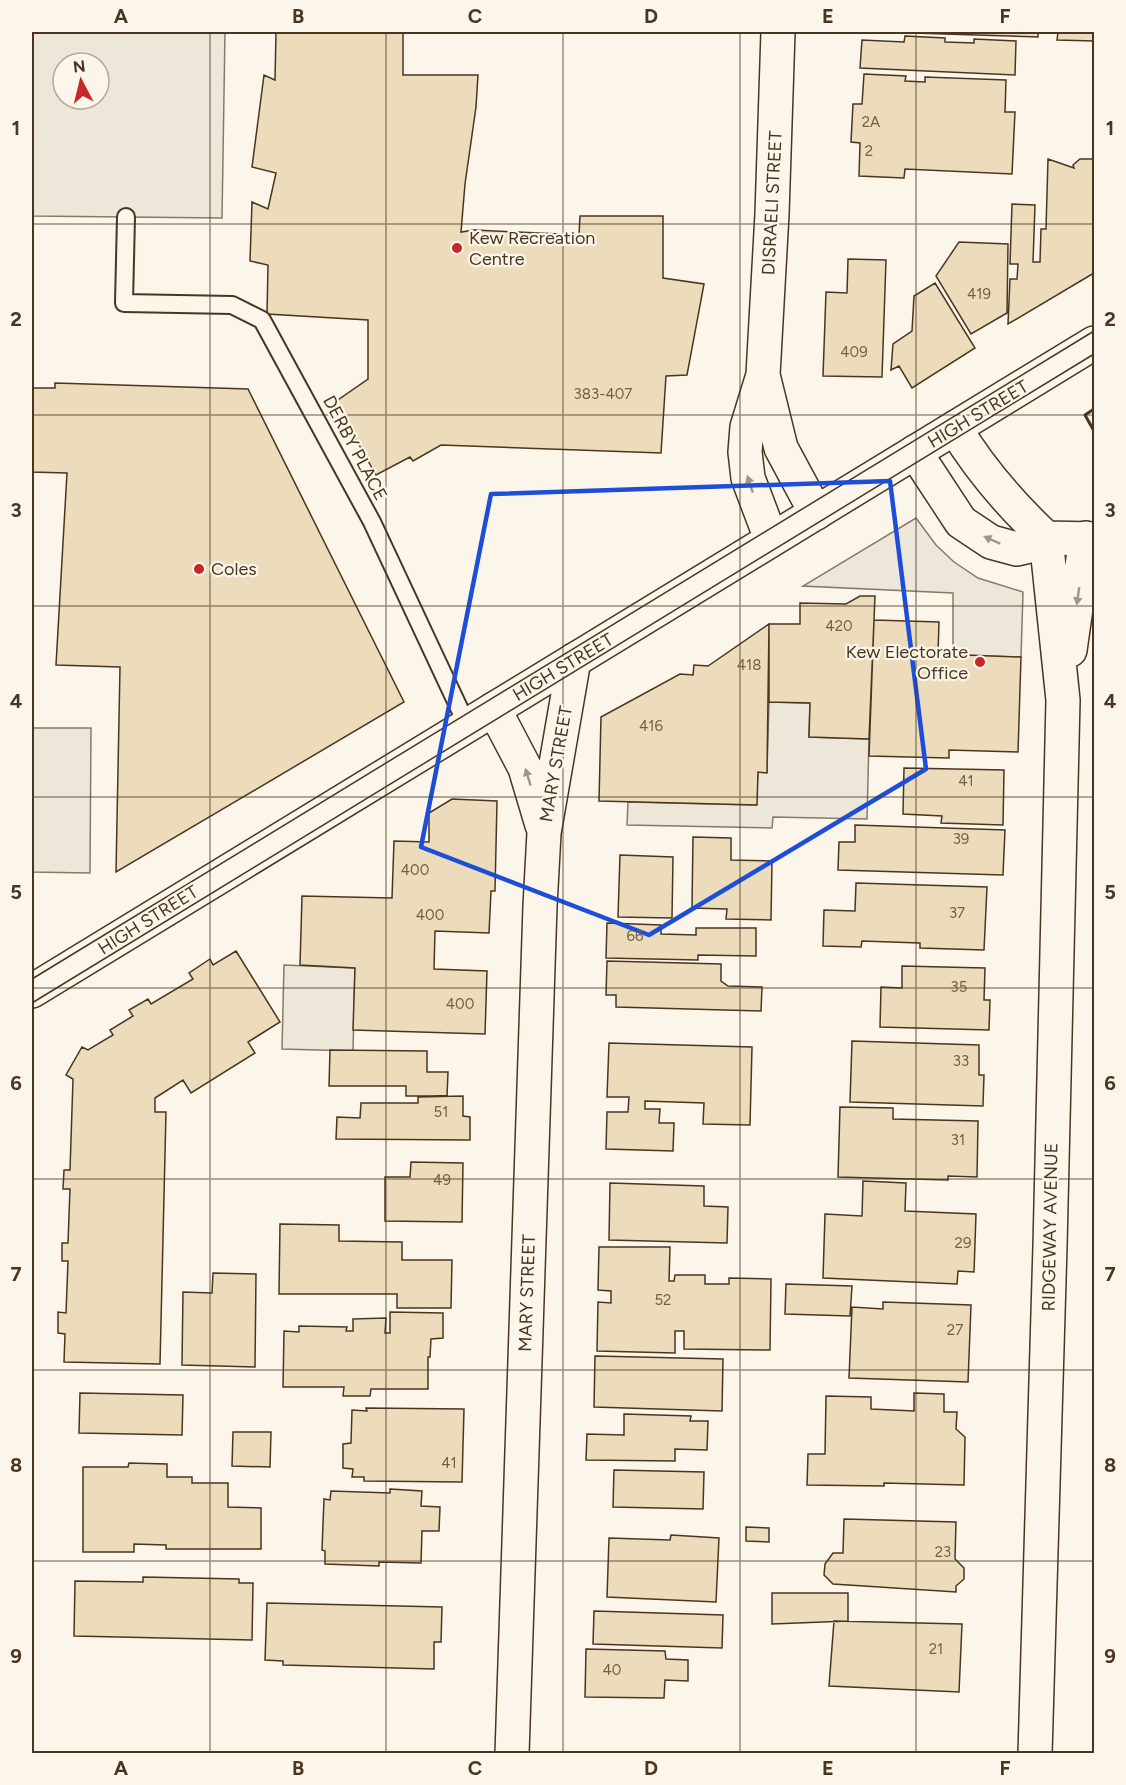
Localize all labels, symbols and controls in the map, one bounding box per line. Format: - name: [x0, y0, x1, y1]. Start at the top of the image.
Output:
- text: A: [114, 4, 129, 28]
- text: B: [292, 4, 304, 28]
- text: C: [468, 4, 482, 28]
- text: D: [644, 4, 658, 28]
- text: E: [822, 4, 834, 28]
- text: F: [999, 4, 1011, 28]
- north arrow: [51, 51, 111, 111]
- text: N: [72, 56, 87, 77]
- house number: 2A: [862, 113, 880, 131]
- text: 1: [12, 116, 20, 140]
- text: 1: [1106, 116, 1114, 140]
- street label: DISRAELI STREET: [757, 130, 787, 276]
- house number: 2: [865, 142, 873, 160]
- place label: Kew Recreation Centre: [469, 227, 595, 270]
- marker: Kew Recreation Centre: [450, 241, 464, 255]
- house number: 419: [967, 285, 991, 303]
- text: 2: [10, 307, 22, 331]
- text: 2: [1104, 307, 1116, 331]
- house number: 409: [840, 343, 868, 361]
- street label: HIGH STREET: [924, 375, 1032, 453]
- house number: 383-407: [574, 385, 632, 403]
- street label: DERBY PLACE: [318, 392, 392, 504]
- one-way arrow: [745, 475, 755, 493]
- text: 3: [10, 498, 22, 522]
- text: 3: [1104, 498, 1116, 522]
- one-way arrow: [983, 536, 1000, 545]
- place label: Coles: [211, 558, 257, 580]
- marker: Coles: [192, 562, 206, 576]
- one-way arrow: [1073, 587, 1082, 606]
- house number: 420: [825, 617, 853, 635]
- street label: HIGH STREET: [509, 628, 617, 706]
- place label: Kew Electorate Office: [846, 641, 968, 684]
- marker: Kew Electorate Office: [973, 655, 987, 669]
- house number: 418: [737, 656, 761, 674]
- text: 4: [10, 689, 23, 713]
- text: 4: [1104, 689, 1117, 713]
- street label: MARY STREET: [535, 704, 577, 824]
- house number: 416: [639, 717, 664, 735]
- one-way arrow: [523, 768, 532, 786]
- house number: 41: [958, 772, 974, 790]
- house number: 39: [953, 830, 969, 848]
- house number: 400: [401, 861, 429, 879]
- text: 5: [10, 880, 22, 904]
- text: 5: [1104, 880, 1116, 904]
- street label: HIGH STREET: [94, 881, 202, 959]
- house number: 37: [949, 904, 965, 922]
- house number: 400: [416, 906, 444, 924]
- house number: 66: [627, 927, 644, 945]
- house number: 35: [951, 978, 967, 996]
- house number: 400: [446, 995, 474, 1013]
- house number: 33: [953, 1052, 969, 1070]
- text: 6: [10, 1071, 22, 1095]
- text: 6: [1104, 1071, 1116, 1095]
- house number: 51: [434, 1103, 448, 1121]
- house number: 31: [951, 1131, 965, 1149]
- street label: RIDGEWAY AVENUE: [1038, 1142, 1062, 1312]
- house number: 49: [433, 1171, 451, 1189]
- street label: MARY STREET: [514, 1234, 540, 1352]
- house number: 29: [955, 1234, 971, 1252]
- text: 7: [10, 1262, 22, 1286]
- text: 7: [1104, 1262, 1116, 1286]
- house number: 52: [654, 1291, 672, 1309]
- house number: 27: [947, 1321, 963, 1339]
- text: 8: [10, 1453, 22, 1477]
- text: 8: [1104, 1453, 1116, 1477]
- house number: 41: [441, 1454, 457, 1472]
- house number: 23: [935, 1543, 951, 1561]
- house number: 21: [929, 1640, 943, 1658]
- text: 9: [10, 1644, 22, 1668]
- text: 9: [1104, 1644, 1116, 1668]
- house number: 40: [603, 1661, 621, 1679]
- text: A: [114, 1756, 129, 1780]
- text: B: [292, 1756, 304, 1780]
- text: C: [468, 1756, 482, 1780]
- text: D: [644, 1756, 658, 1780]
- text: E: [822, 1756, 834, 1780]
- text: F: [999, 1756, 1011, 1780]

